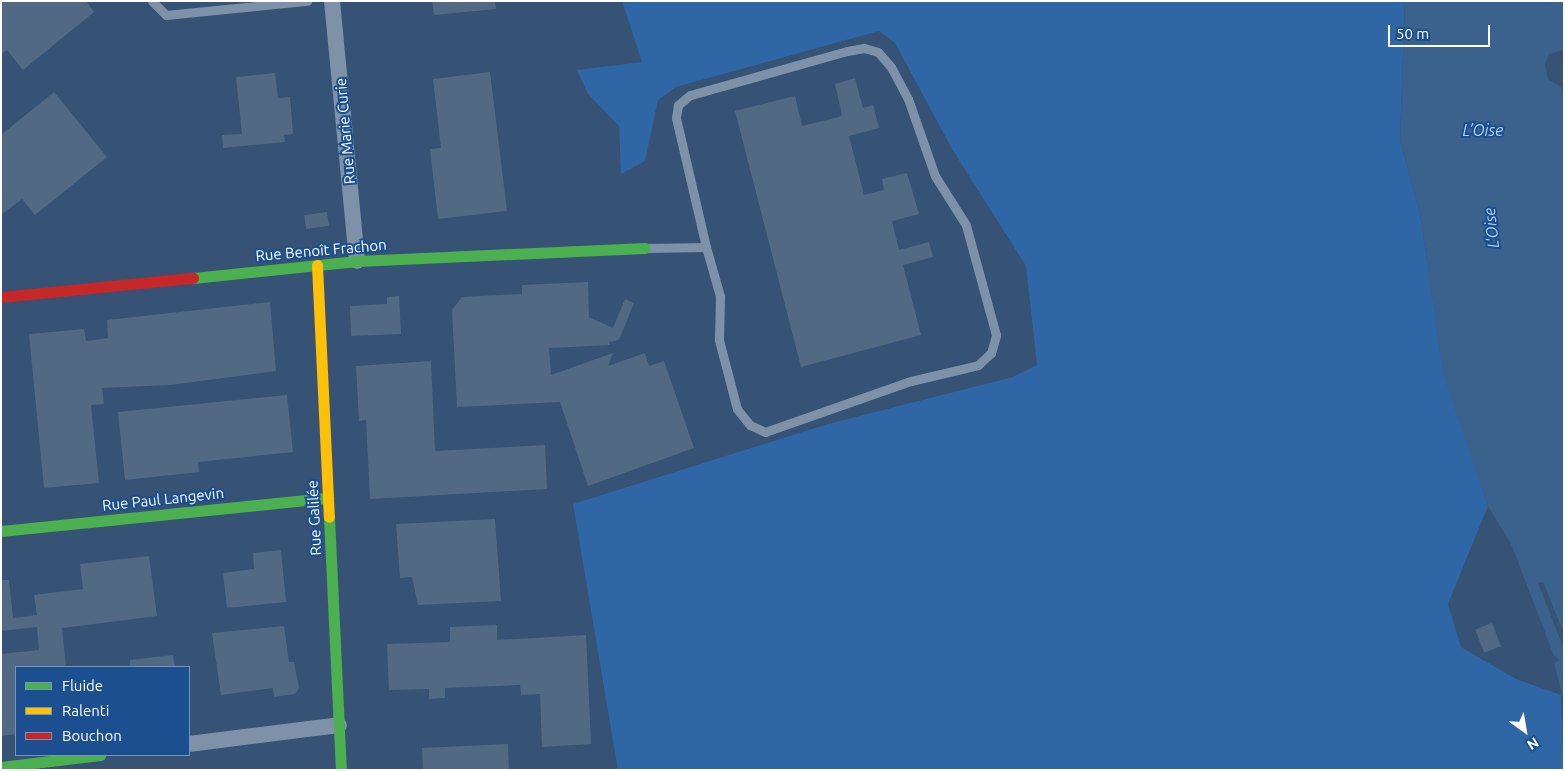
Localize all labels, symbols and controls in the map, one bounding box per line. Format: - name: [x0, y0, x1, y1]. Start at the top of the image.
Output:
- scale bar: [1390, 15, 1492, 47]
- text: 50 m: [1396, 25, 1429, 42]
- street label: Rue Marie Curie: [331, 77, 359, 185]
- water label: L’Oise: [1463, 120, 1503, 140]
- water label: L'Oise: [1479, 207, 1503, 249]
- street label: Rue Benoît Frachon: [255, 235, 387, 265]
- street label: Rue Galilée: [303, 480, 325, 556]
- street label: Rue Paul Langevin: [101, 484, 225, 514]
- legend: [15, 666, 190, 756]
- text: Fluide: [62, 677, 103, 694]
- text: Ralenti: [62, 702, 109, 719]
- north arrow: [1500, 706, 1550, 756]
- text: Bouchon: [62, 727, 122, 744]
- text: N: [1524, 734, 1542, 753]

